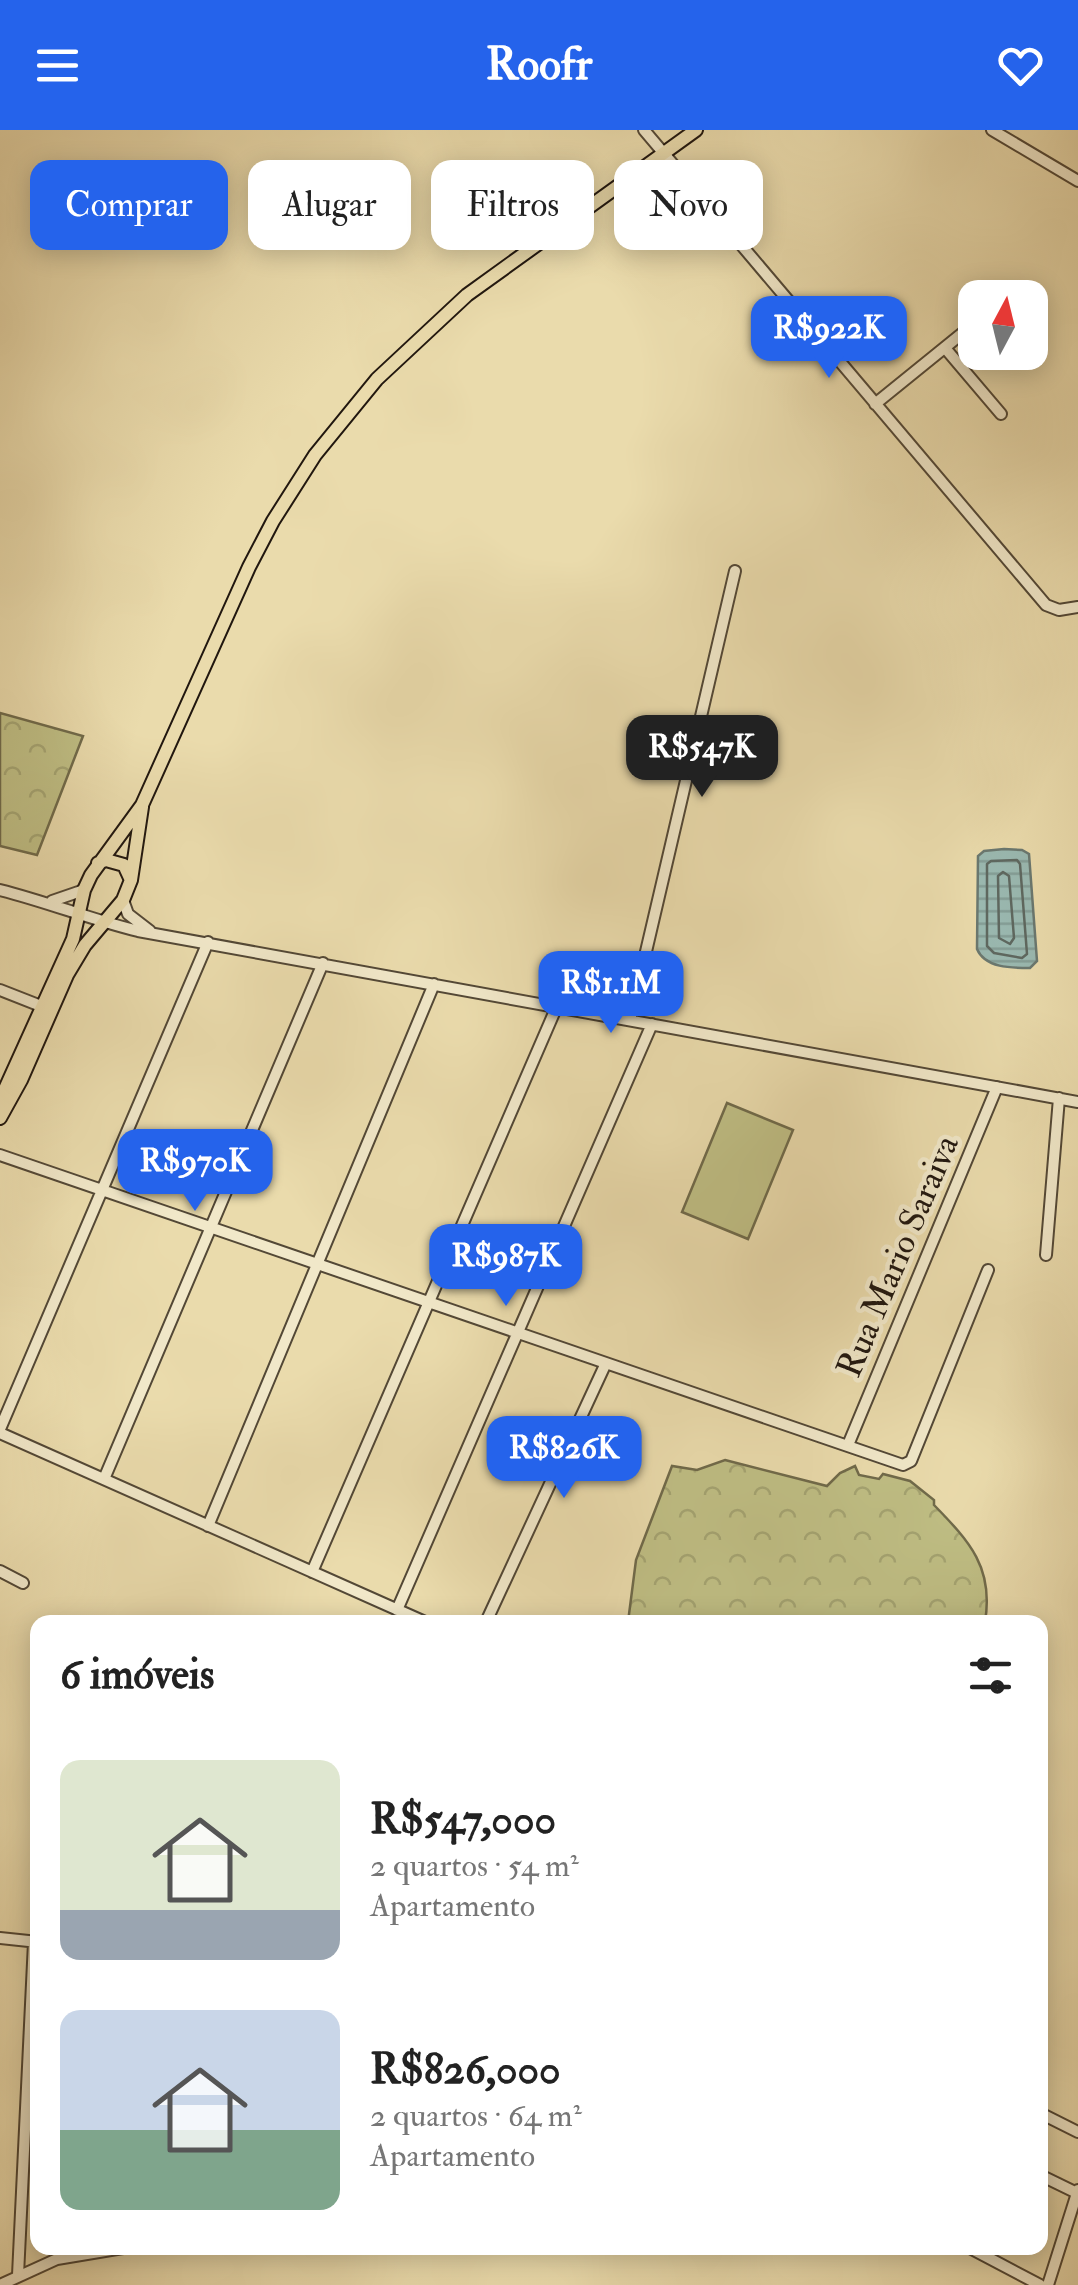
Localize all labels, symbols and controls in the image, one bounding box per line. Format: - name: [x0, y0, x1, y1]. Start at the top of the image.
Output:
- text: Roofr: [486, 37, 592, 93]
- icon: menu: [30, 38, 85, 93]
- icon: heart: [993, 38, 1048, 93]
- chip: Comprar: [30, 160, 228, 250]
- chip: Alugar: [248, 160, 411, 250]
- chip: Filtros: [431, 160, 594, 250]
- chip: Novo: [614, 160, 763, 250]
- north arrow: [958, 280, 1048, 370]
- map controls: [958, 280, 1048, 370]
- pin: R$922K: [748, 296, 910, 381]
- text: R$922K: [773, 308, 885, 348]
- pin: R$547K: [621, 715, 783, 800]
- text: R$547K: [648, 727, 756, 767]
- pin: R$1.1M: [530, 951, 692, 1036]
- text: R$1.1M: [560, 963, 662, 1003]
- street label: Rua Mario Saraiva: [827, 1128, 969, 1384]
- pin: R$970K: [114, 1129, 276, 1214]
- text: R$970K: [140, 1141, 250, 1181]
- pin: R$987K: [425, 1224, 587, 1309]
- text: R$987K: [451, 1236, 561, 1276]
- pin: R$826K: [483, 1416, 645, 1501]
- text: R$826K: [509, 1428, 619, 1468]
- icon: filters: [963, 1648, 1018, 1703]
- text: 6 imóveis: [60, 1649, 214, 1701]
- text: R$547,000: [370, 1794, 556, 1846]
- icon: home: [140, 1800, 260, 1920]
- text: 2 quartos · 54 m²: [370, 1846, 579, 1886]
- text: Apartamento: [370, 1886, 535, 1926]
- text: R$826,000: [370, 2044, 561, 2096]
- icon: home: [140, 2050, 260, 2170]
- text: 2 quartos · 64 m²: [370, 2096, 582, 2136]
- text: Apartamento: [370, 2136, 535, 2176]

